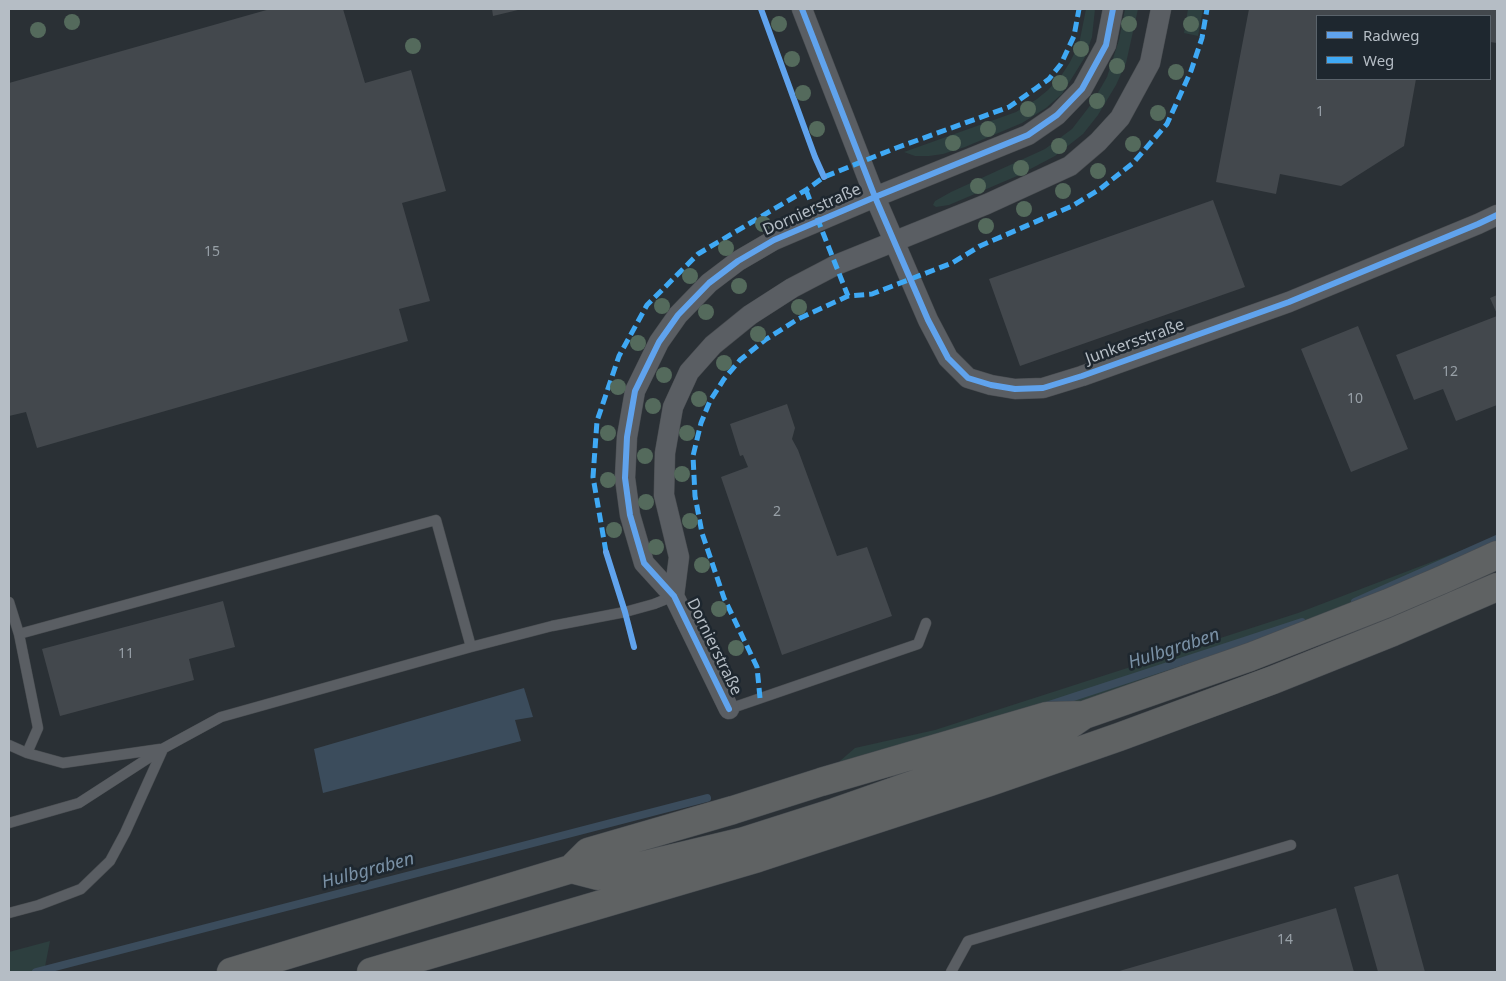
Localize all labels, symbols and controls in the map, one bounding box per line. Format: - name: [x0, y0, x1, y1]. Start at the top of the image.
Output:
- legend: [1316, 15, 1491, 80]
- text: Radweg: [1363, 25, 1419, 45]
- text: Weg: [1363, 50, 1394, 70]
- house number: 1: [1316, 104, 1324, 120]
- street label: Dornierstraße: [760, 180, 864, 240]
- house number: 15: [204, 244, 220, 260]
- street label: Junkersstraße: [1083, 315, 1187, 369]
- house number: 12: [1442, 364, 1458, 380]
- house number: 10: [1347, 391, 1363, 407]
- house number: 2: [773, 504, 781, 520]
- street label: Dornierstraße: [682, 595, 746, 699]
- water label: Hulbgraben: [1125, 624, 1223, 674]
- house number: 11: [118, 646, 134, 662]
- water label: Hulbgraben: [319, 848, 417, 894]
- house number: 14: [1277, 932, 1293, 948]

